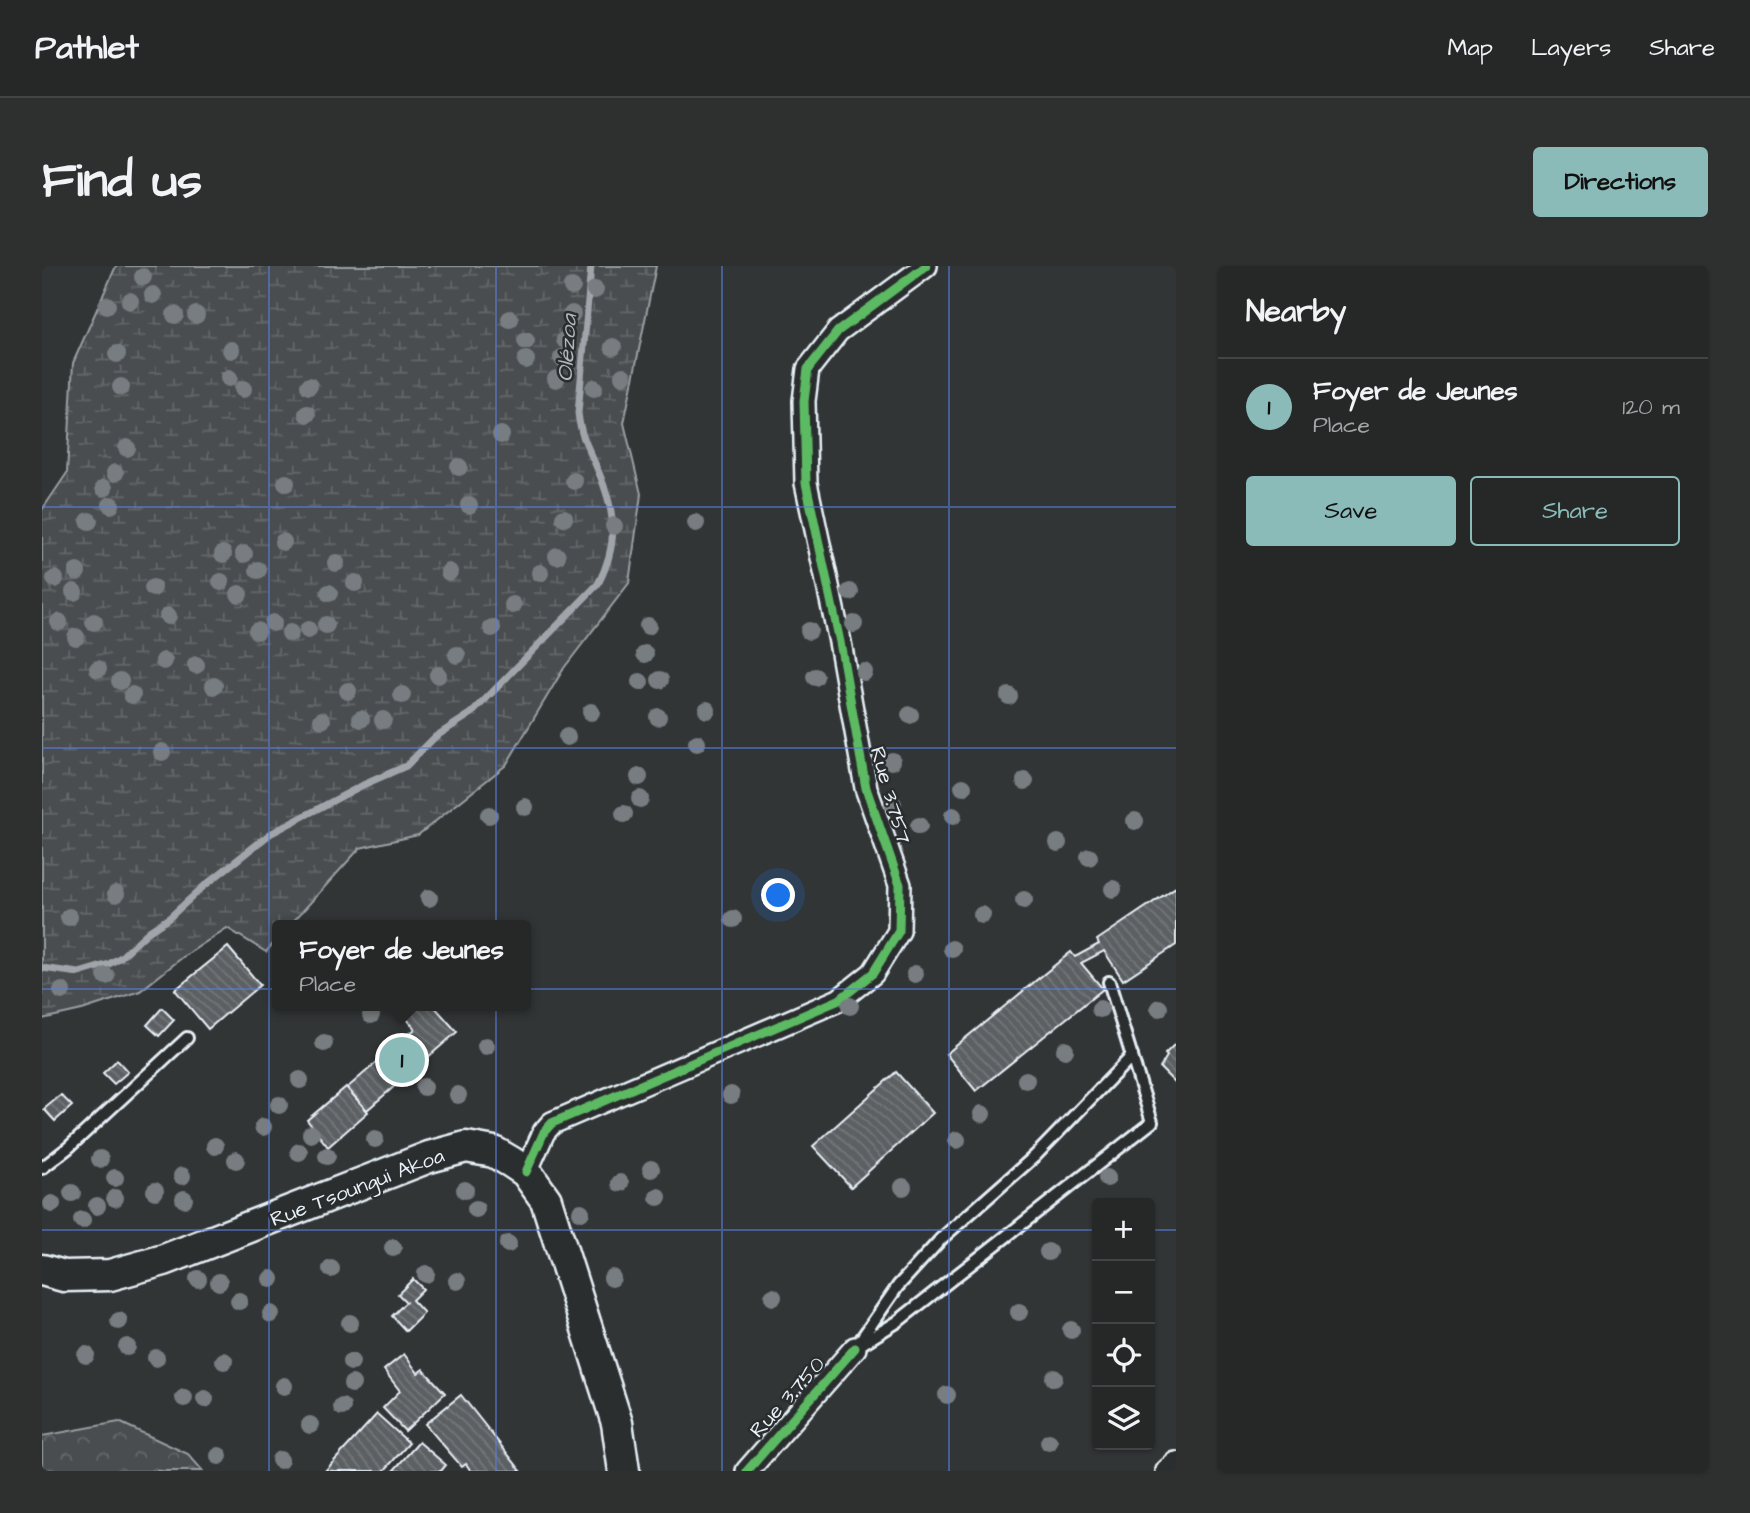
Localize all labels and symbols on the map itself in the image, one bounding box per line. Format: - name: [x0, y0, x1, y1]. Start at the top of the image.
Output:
- water label: Olézoa: [549, 312, 585, 383]
- street label: Rue 3.757: [863, 743, 918, 847]
- your location: [761, 878, 795, 912]
- pin: 1: [379, 1034, 425, 1086]
- street label: Rue Tsoungui Akoa: [266, 1141, 449, 1236]
- street label: Rue 3.750: [743, 1350, 832, 1444]

